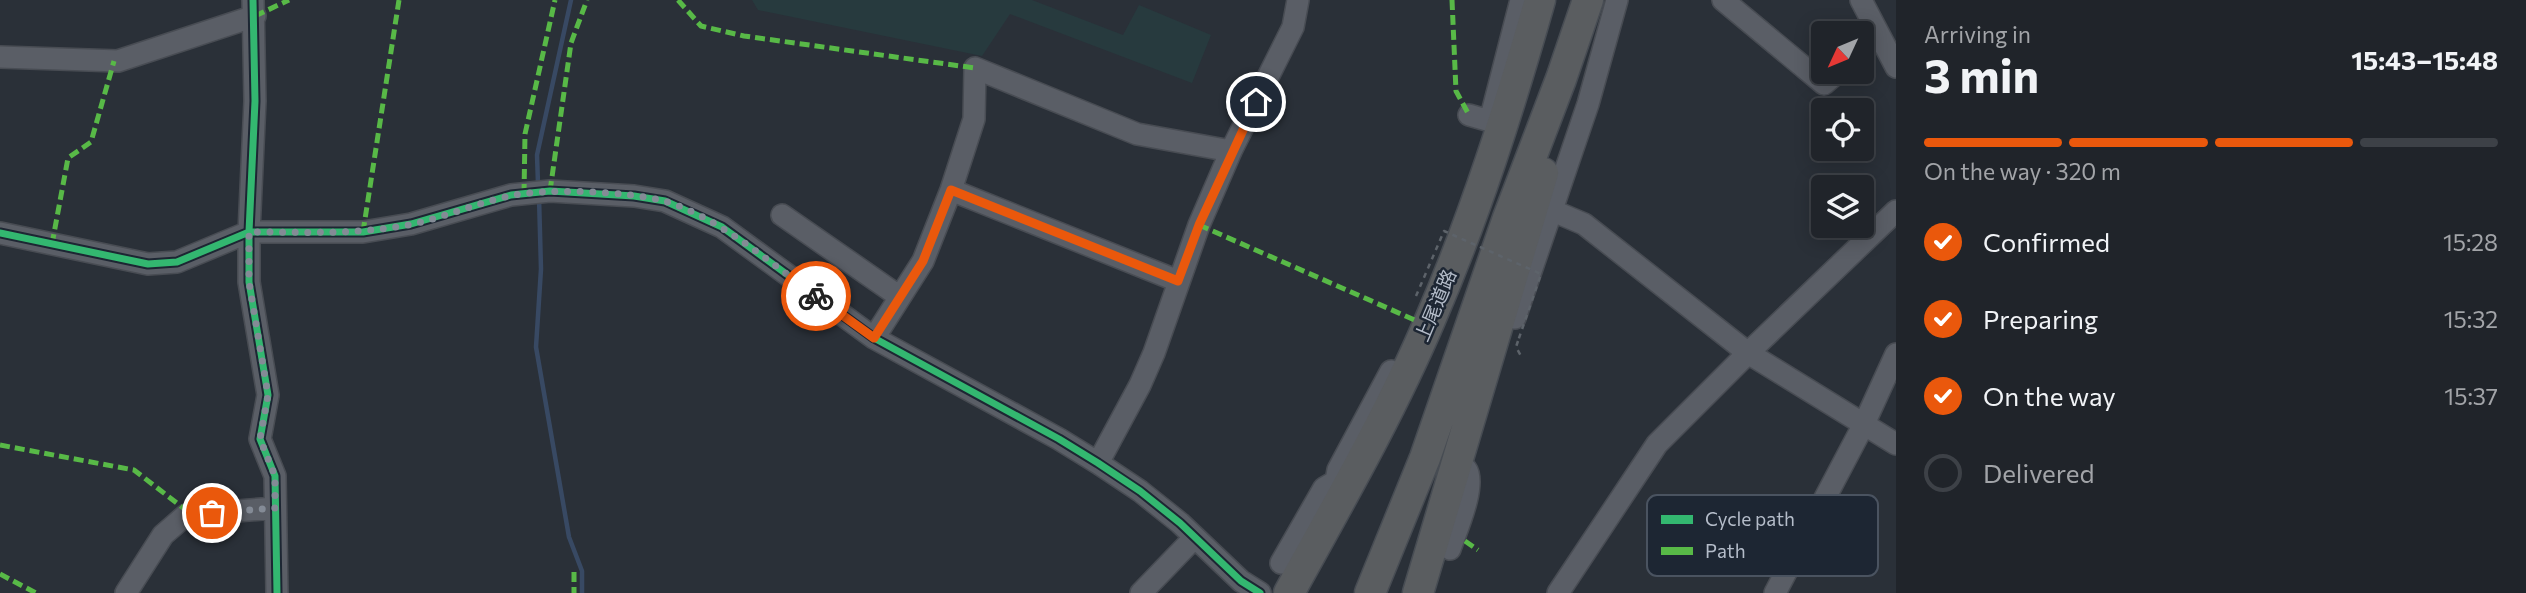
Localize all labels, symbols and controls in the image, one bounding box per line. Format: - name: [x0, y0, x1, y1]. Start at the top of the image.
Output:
- text: Arriving in: [1924, 20, 2031, 48]
- north arrow: [1811, 21, 1874, 84]
- map controls: [1811, 21, 1874, 238]
- text: 15:43–15:48: [2351, 44, 2498, 75]
- text: 3 min: [1924, 46, 2039, 102]
- pin: [1226, 72, 1286, 132]
- icon: home: [1237, 83, 1275, 121]
- button: locate: [1811, 98, 1874, 161]
- text: On the way · 320 m: [1924, 157, 2121, 185]
- button: layers: [1811, 175, 1874, 238]
- icon: check: [1924, 223, 1962, 261]
- text: Confirmed: [1983, 226, 2110, 257]
- text: 15:28: [2443, 228, 2498, 256]
- courier: [781, 261, 851, 331]
- street label: 上尾道路: [1410, 266, 1460, 344]
- icon: bike: [797, 277, 835, 315]
- icon: check: [1924, 300, 1962, 338]
- text: Preparing: [1983, 303, 2098, 334]
- text: 15:32: [2444, 305, 2498, 333]
- icon: check: [1924, 377, 1962, 415]
- text: On the way: [1983, 380, 2116, 411]
- text: 15:37: [2444, 382, 2498, 410]
- text: Delivered: [1983, 457, 2094, 488]
- pin: [182, 483, 242, 543]
- icon: bag: [193, 494, 231, 532]
- legend: [1647, 495, 1878, 576]
- text: Cycle path: [1705, 507, 1795, 530]
- text: Path: [1705, 539, 1746, 562]

